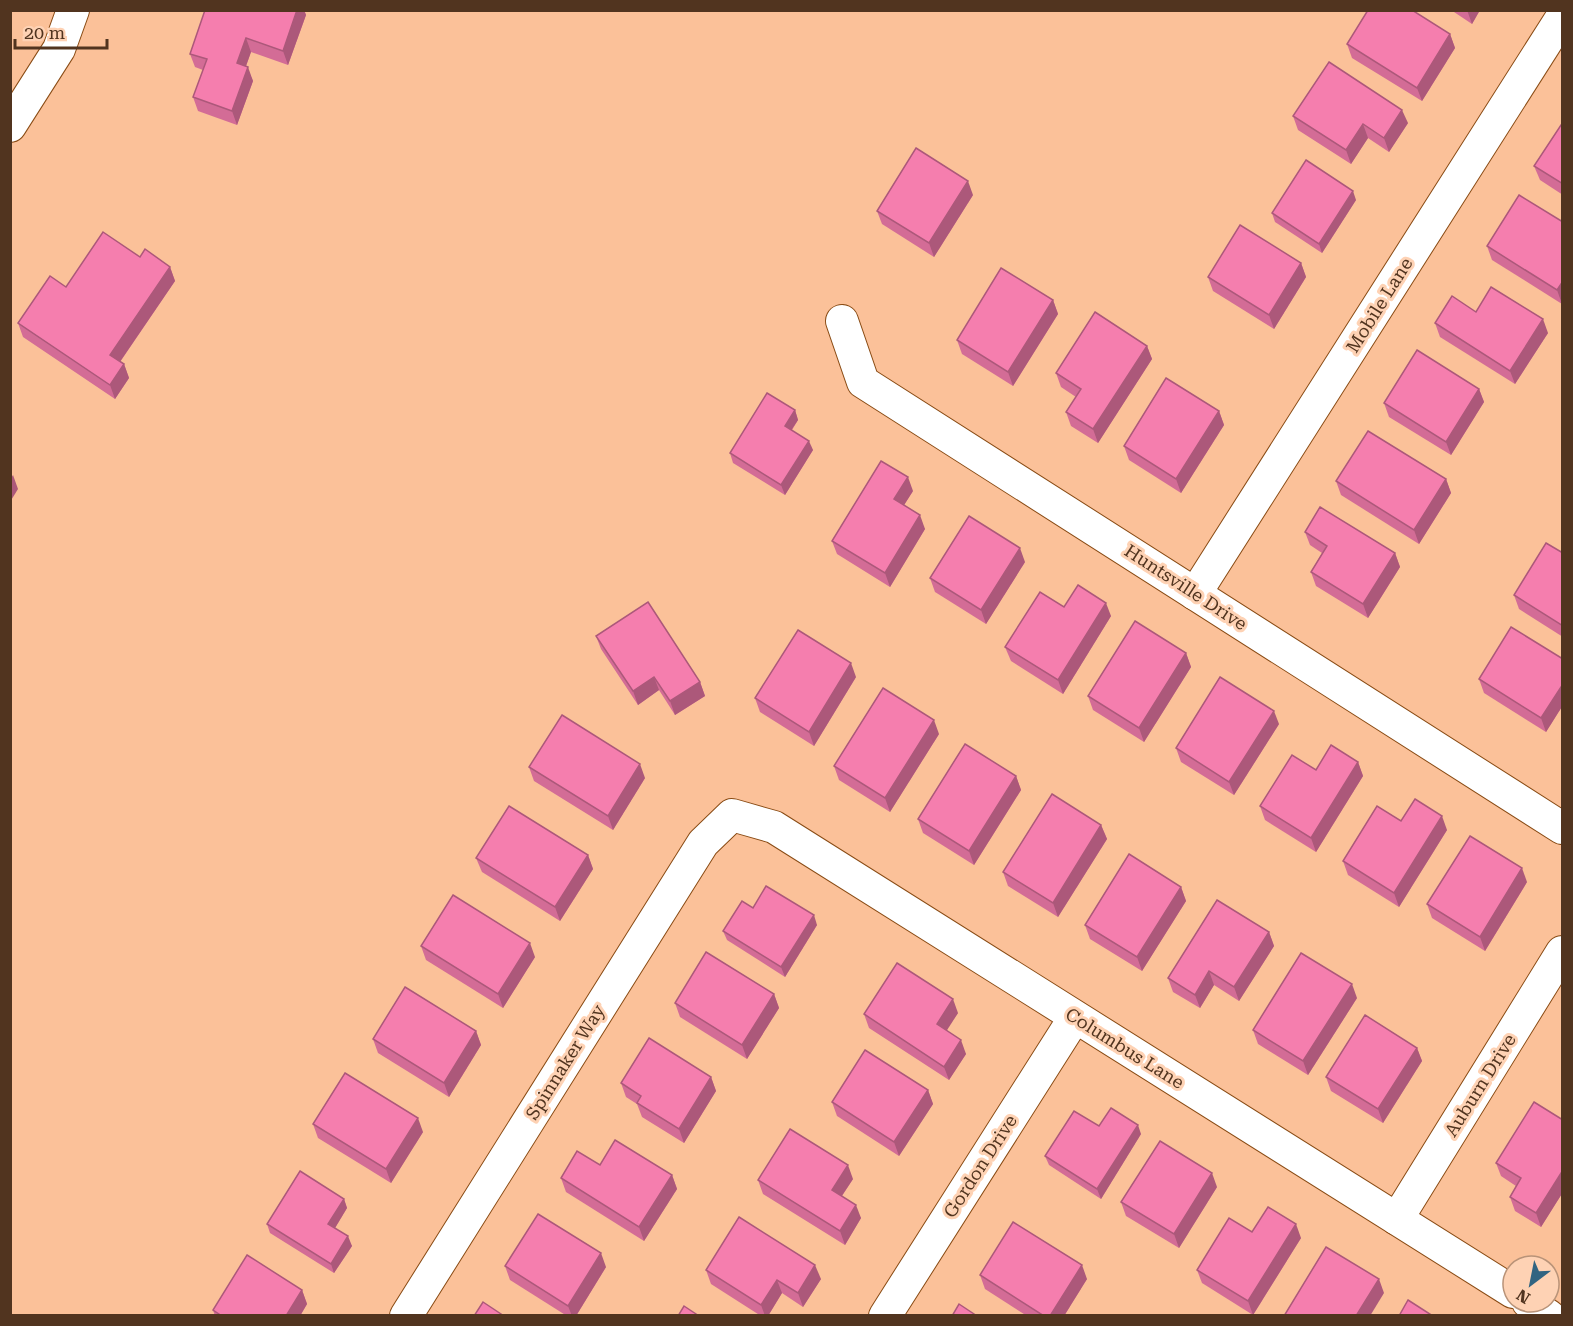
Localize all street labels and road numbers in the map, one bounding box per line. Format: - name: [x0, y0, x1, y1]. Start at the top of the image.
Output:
- street label: Mobile Lane: [1341, 254, 1417, 356]
- street label: Huntsville Drive: [1121, 540, 1251, 634]
- street label: Spinnaker Way: [521, 1000, 609, 1123]
- street label: Columbus Lane: [1062, 1003, 1188, 1093]
- street label: Auburn Drive: [1440, 1030, 1520, 1140]
- street label: Gordon Drive: [939, 1111, 1021, 1221]

